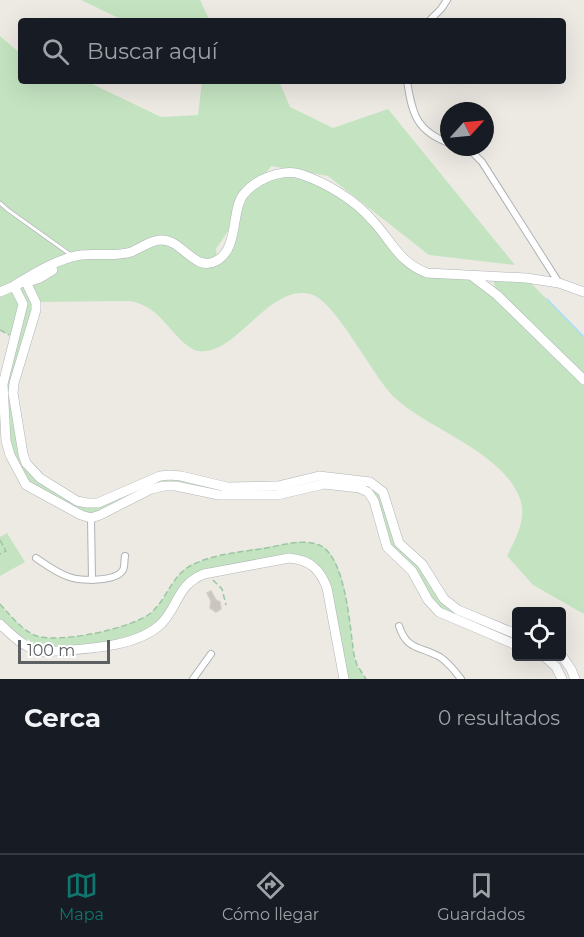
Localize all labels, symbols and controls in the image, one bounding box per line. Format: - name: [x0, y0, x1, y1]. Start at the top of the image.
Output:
- search box: [18, 18, 566, 84]
- icon: search: [39, 35, 72, 68]
- text: Buscar aquí: [87, 38, 218, 65]
- north arrow: [440, 102, 494, 156]
- map controls: [512, 607, 566, 661]
- button: locate: [512, 607, 566, 661]
- scale bar: [18, 637, 110, 664]
- text: 100 m: [27, 641, 75, 660]
- text: Cerca: [24, 702, 101, 734]
- text: 0 resultados: [438, 706, 560, 730]
- tab: Mapa: [59, 869, 104, 924]
- tab: Cómo llegar: [222, 869, 319, 924]
- tab: Guardados: [437, 869, 525, 924]

